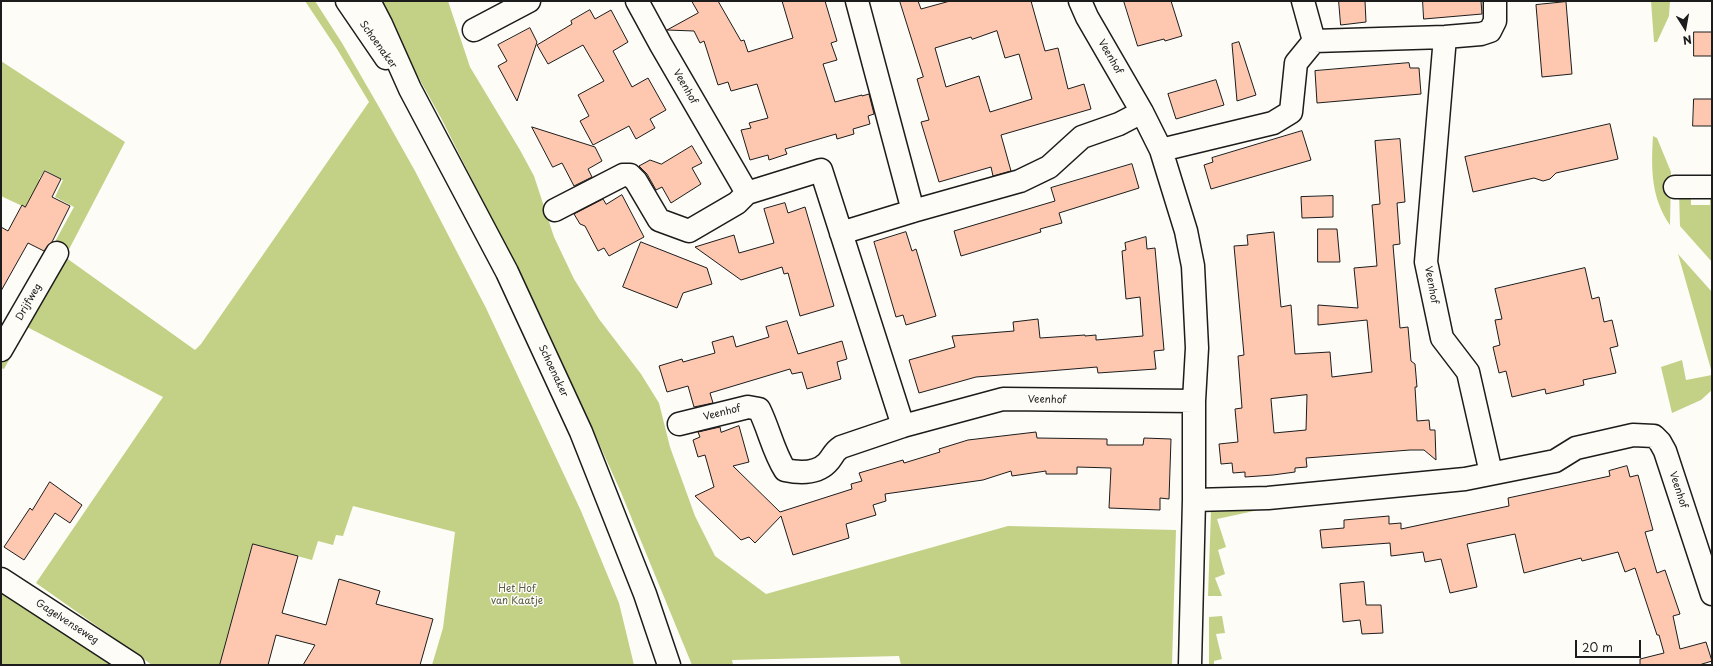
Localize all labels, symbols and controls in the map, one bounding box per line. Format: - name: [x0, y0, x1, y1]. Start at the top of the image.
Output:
- north arrow: [1665, 8, 1705, 48]
- street label: Schoenaker: [357, 19, 399, 71]
- text: N: [1681, 31, 1693, 49]
- street label: Veenhof: [1095, 37, 1125, 77]
- street label: Veenhof: [670, 67, 700, 107]
- street label: Veenhof: [1422, 265, 1440, 305]
- street label: Drijfweg: [14, 281, 44, 323]
- street label: Schoenaker: [536, 343, 570, 399]
- street label: Veenhof: [1028, 394, 1066, 406]
- street label: Veenhof: [702, 403, 742, 423]
- street label: Veenhof: [1666, 470, 1690, 510]
- park label: Het Hof van Kaatje: [491, 583, 543, 606]
- street label: Gagelvenseweg: [33, 597, 101, 647]
- scale bar: [1577, 632, 1643, 658]
- text: 20 m: [1582, 638, 1613, 656]

